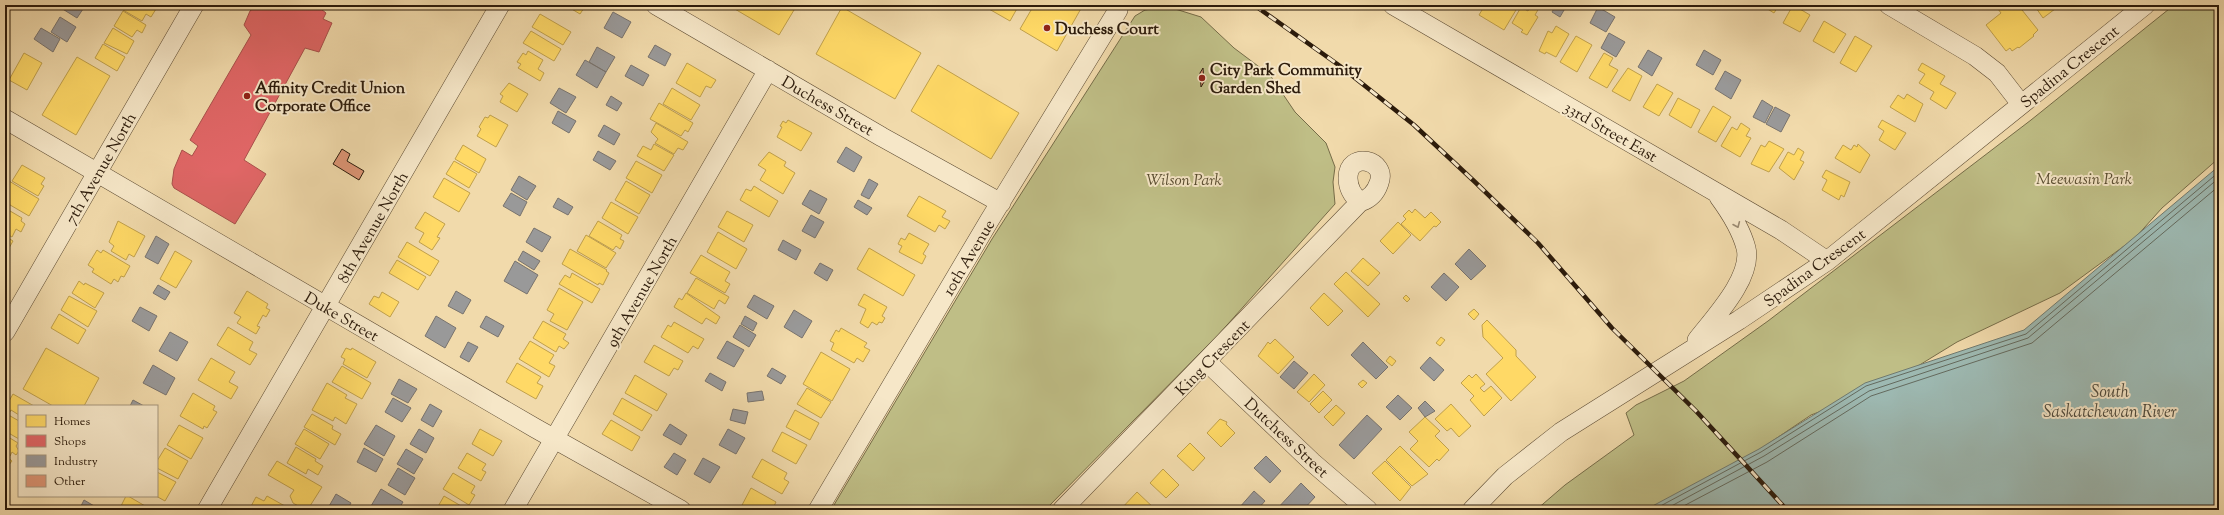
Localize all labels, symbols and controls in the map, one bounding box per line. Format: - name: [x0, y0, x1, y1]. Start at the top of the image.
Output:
- place label: Duchess Court: [1055, 19, 1159, 42]
- street label: Spadina Crescent: [2016, 21, 2125, 115]
- marker: Duchess Court: [1042, 23, 1052, 33]
- place label: City Park Community Garden Shed: [1210, 60, 1362, 101]
- street label: Duchess Street: [776, 71, 878, 143]
- marker: City Park Community Garden Shed: [1197, 73, 1207, 83]
- place label: Affinity Credit Union Corporate Office: [255, 78, 406, 119]
- marker: Affinity Credit Union Corporate Office: [242, 91, 252, 101]
- street label: 33rd Street East: [1559, 97, 1661, 170]
- street label: 7th Avenue North: [61, 109, 144, 229]
- street label: 8th Avenue North: [333, 168, 416, 288]
- park label: Meewasin Park: [2036, 169, 2132, 192]
- park label: Wilson Park: [1146, 170, 1222, 193]
- street label: 10th Avenue: [938, 216, 1002, 301]
- one-way arrow: [1732, 220, 1740, 228]
- street label: Spadina Crescent: [1760, 224, 1872, 314]
- street label: 9th Avenue North: [602, 232, 685, 352]
- street label: Duke Street: [299, 288, 383, 349]
- street label: King Crescent: [1171, 315, 1257, 402]
- water label: South Saskatchewan River: [2043, 381, 2177, 425]
- street label: Dutchess Street: [1238, 393, 1333, 485]
- legend: [18, 405, 158, 497]
- text: Homes: [54, 413, 90, 431]
- text: Shops: [54, 433, 86, 451]
- text: Industry: [54, 453, 98, 471]
- text: Other: [54, 473, 86, 491]

